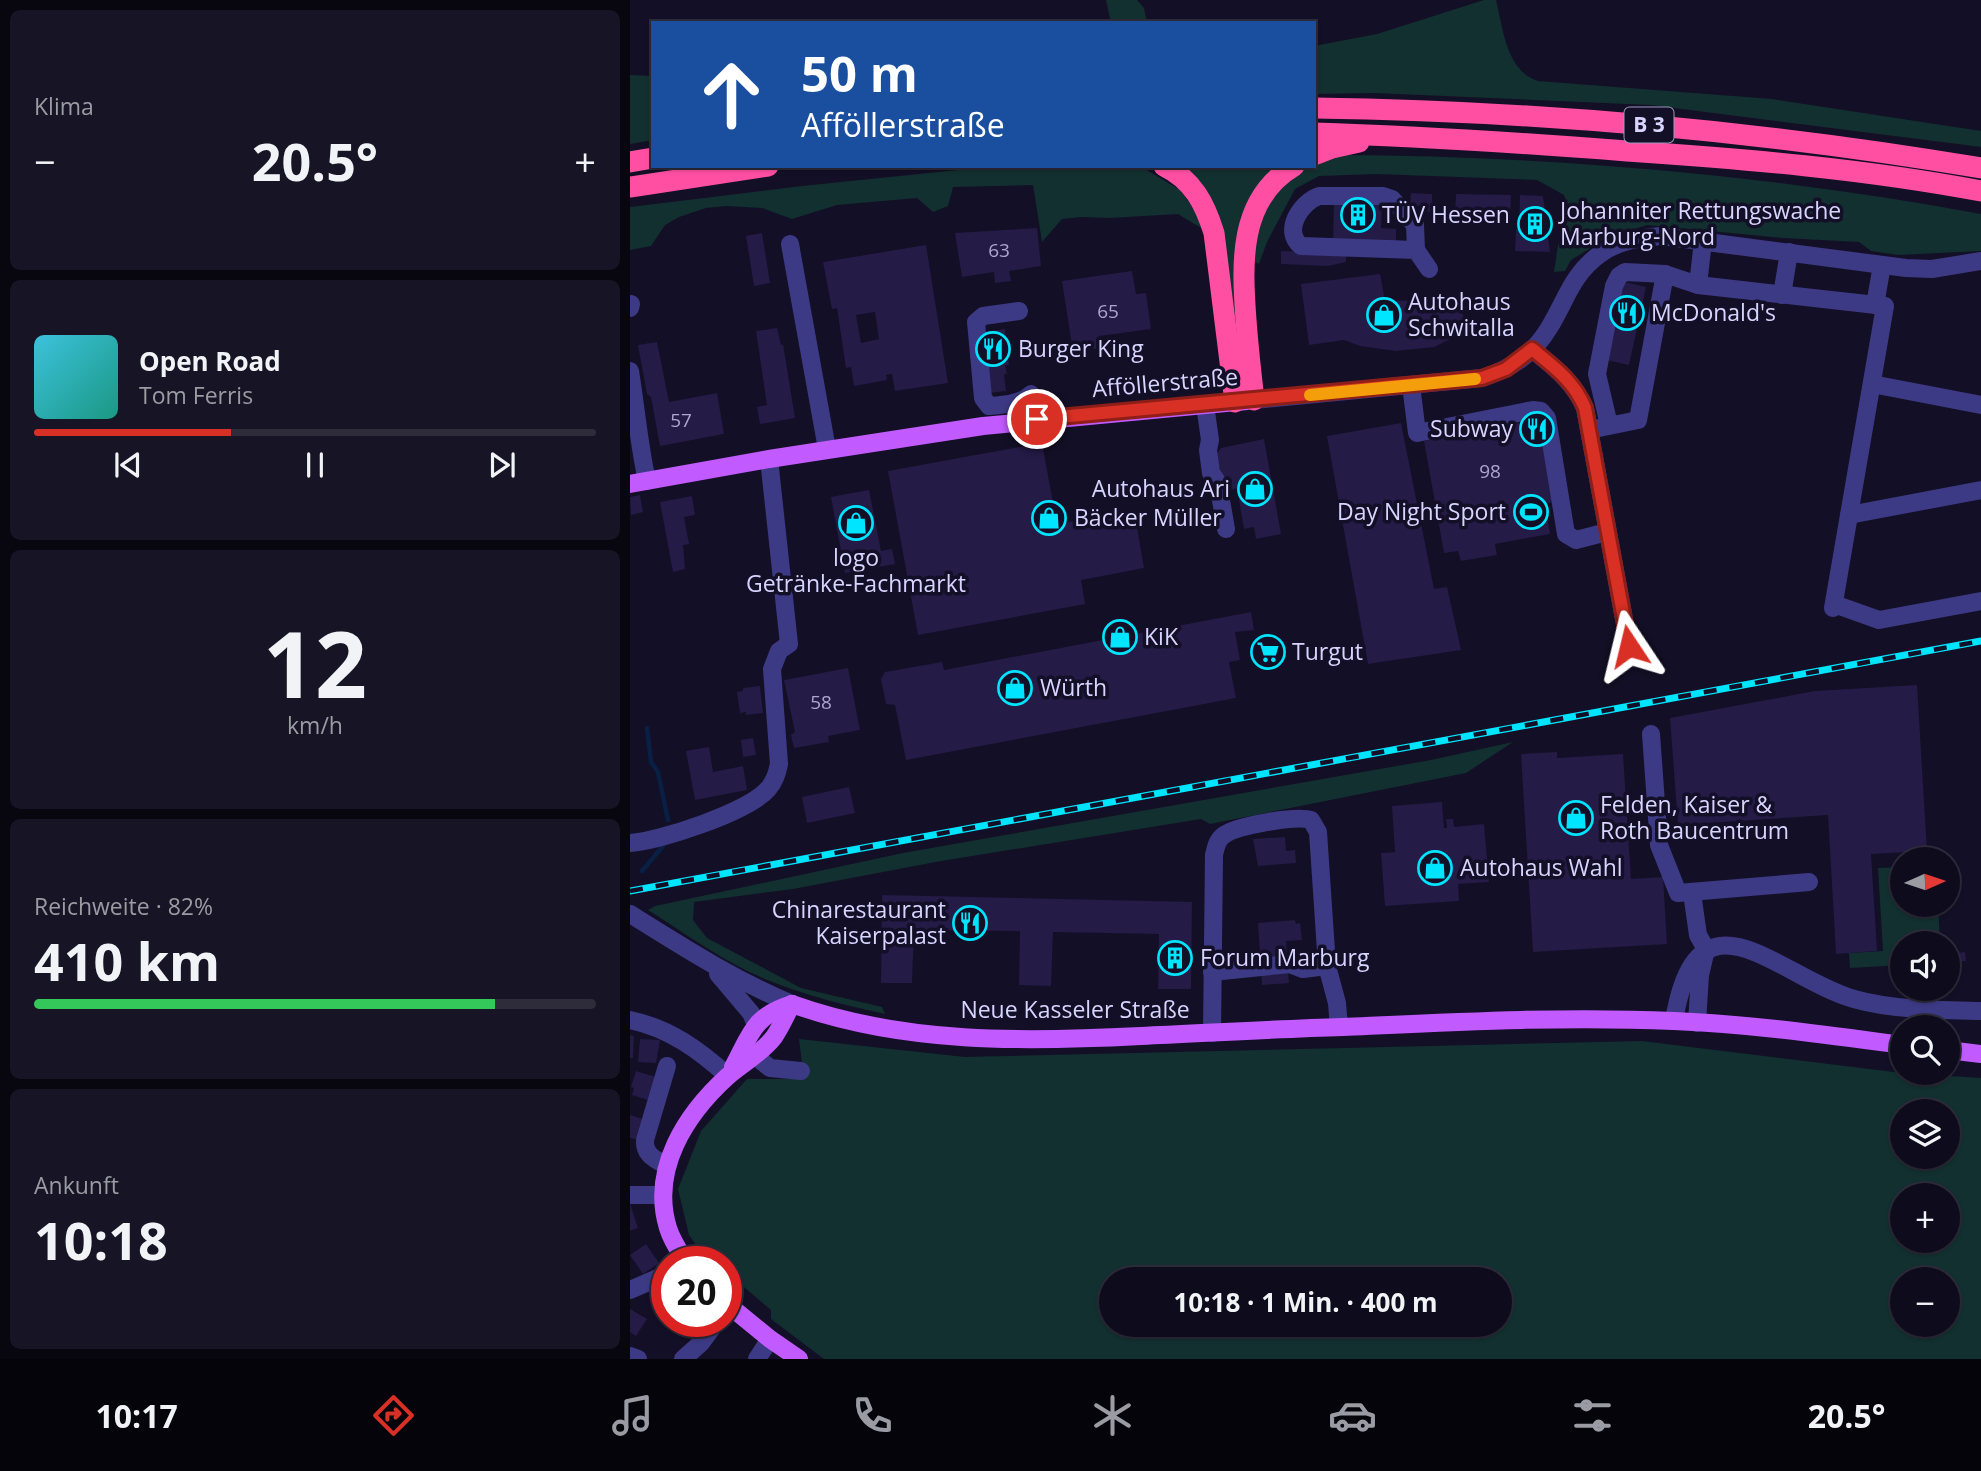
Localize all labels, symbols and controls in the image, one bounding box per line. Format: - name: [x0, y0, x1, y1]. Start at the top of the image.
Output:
- text: 50 m: [801, 40, 918, 106]
- icon: ahead: [686, 49, 777, 140]
- text: Klima: [34, 90, 94, 122]
- text: Afföllerstraße: [801, 103, 1005, 146]
- road number: B 3: [1625, 108, 1674, 142]
- text: 20.5°: [252, 125, 378, 196]
- text: −: [34, 135, 56, 187]
- text: +: [574, 135, 596, 187]
- place label: Johanniter Rettungswache Marburg-Nord: [1558, 194, 1841, 252]
- building icon: TÜV Hessen: [1339, 196, 1377, 234]
- place label: TÜV Hessen: [1382, 198, 1510, 230]
- building icon: Johanniter Rettungswache Marburg-Nord: [1516, 205, 1554, 243]
- house number: 63: [988, 237, 1010, 263]
- place label: Autohaus Schwitalla: [1408, 285, 1515, 343]
- restaurant icon: McDonald's: [1608, 294, 1646, 332]
- shop icon: Autohaus Schwitalla: [1365, 296, 1403, 334]
- place label: McDonald's: [1651, 296, 1776, 328]
- house number: 65: [1097, 298, 1119, 324]
- restaurant icon: Burger King: [974, 330, 1012, 368]
- place label: Burger King: [1018, 332, 1144, 364]
- text: Open Road: [139, 343, 281, 379]
- street label: Afföllerstraße: [1091, 360, 1239, 404]
- text: Tom Ferris: [139, 379, 253, 411]
- pin: [1007, 389, 1067, 449]
- icon: arrive: [1018, 400, 1056, 438]
- house number: 57: [670, 407, 692, 433]
- restaurant icon: Subway: [1518, 410, 1556, 448]
- place label: Subway: [1430, 412, 1513, 444]
- icon: previous: [109, 446, 147, 484]
- icon: pause: [296, 446, 334, 484]
- icon: next: [483, 446, 521, 484]
- house number: 98: [1479, 458, 1501, 484]
- shop icon: Autohaus Ari: [1236, 470, 1274, 508]
- place label: Autohaus Ari: [1092, 472, 1230, 504]
- sports icon: Day Night Sport: [1512, 493, 1550, 531]
- place label: Day Night Sport: [1337, 495, 1506, 527]
- shop icon: Bäcker Müller: [1030, 499, 1068, 537]
- place label: Bäcker Müller: [1074, 501, 1222, 533]
- shop icon: logo Getränke-Fachmarkt: [837, 504, 875, 542]
- place label: logo Getränke-Fachmarkt: [746, 541, 966, 599]
- text: 12: [263, 601, 367, 725]
- position arrow: [1592, 609, 1666, 683]
- shop icon: KiK: [1101, 618, 1139, 656]
- place label: KiK: [1144, 620, 1179, 652]
- supermarket icon: Turgut: [1249, 633, 1287, 671]
- place label: Turgut: [1292, 635, 1363, 667]
- shop icon: Würth: [996, 669, 1034, 707]
- place label: Würth: [1040, 671, 1107, 703]
- house number: 58: [810, 689, 832, 715]
- text: km/h: [287, 709, 343, 741]
- place label: Felden, Kaiser & Roth Baucentrum: [1600, 788, 1789, 846]
- shop icon: Felden, Kaiser & Roth Baucentrum: [1557, 799, 1595, 837]
- north arrow: [1890, 847, 1960, 917]
- map controls: [1890, 847, 1960, 1337]
- shop icon: Autohaus Wahl: [1416, 849, 1454, 887]
- place label: Autohaus Wahl: [1460, 851, 1623, 883]
- text: Reichweite · 82%: [34, 890, 213, 922]
- place label: Chinarestaurant Kaiserpalast: [772, 893, 946, 951]
- restaurant icon: Chinarestaurant Kaiserpalast: [951, 904, 989, 942]
- text: 410 km: [34, 925, 220, 996]
- button: sound: [1890, 931, 1960, 1001]
- building icon: Forum Marburg: [1156, 939, 1194, 977]
- place label: Forum Marburg: [1200, 941, 1370, 973]
- street label: Neue Kasseler Straße: [960, 993, 1190, 1025]
- button: search: [1890, 1015, 1960, 1085]
- button: layers: [1890, 1099, 1960, 1169]
- text: Ankunft: [34, 1169, 119, 1201]
- button: +: [1890, 1183, 1960, 1253]
- text: 10:18: [34, 1204, 168, 1275]
- speed limit sign: 20: [651, 1246, 742, 1337]
- button: −: [1890, 1267, 1960, 1337]
- text: 10:18 · 1 Min. · 400 m: [1173, 1284, 1438, 1320]
- icon: directions: [369, 1391, 418, 1440]
- icon: music: [608, 1391, 657, 1440]
- icon: phone: [848, 1391, 897, 1440]
- icon: climate: [1088, 1391, 1137, 1440]
- icon: car: [1328, 1391, 1377, 1440]
- icon: filters: [1568, 1391, 1617, 1440]
- text: 10:17: [95, 1394, 178, 1437]
- text: 20.5°: [1808, 1394, 1885, 1437]

